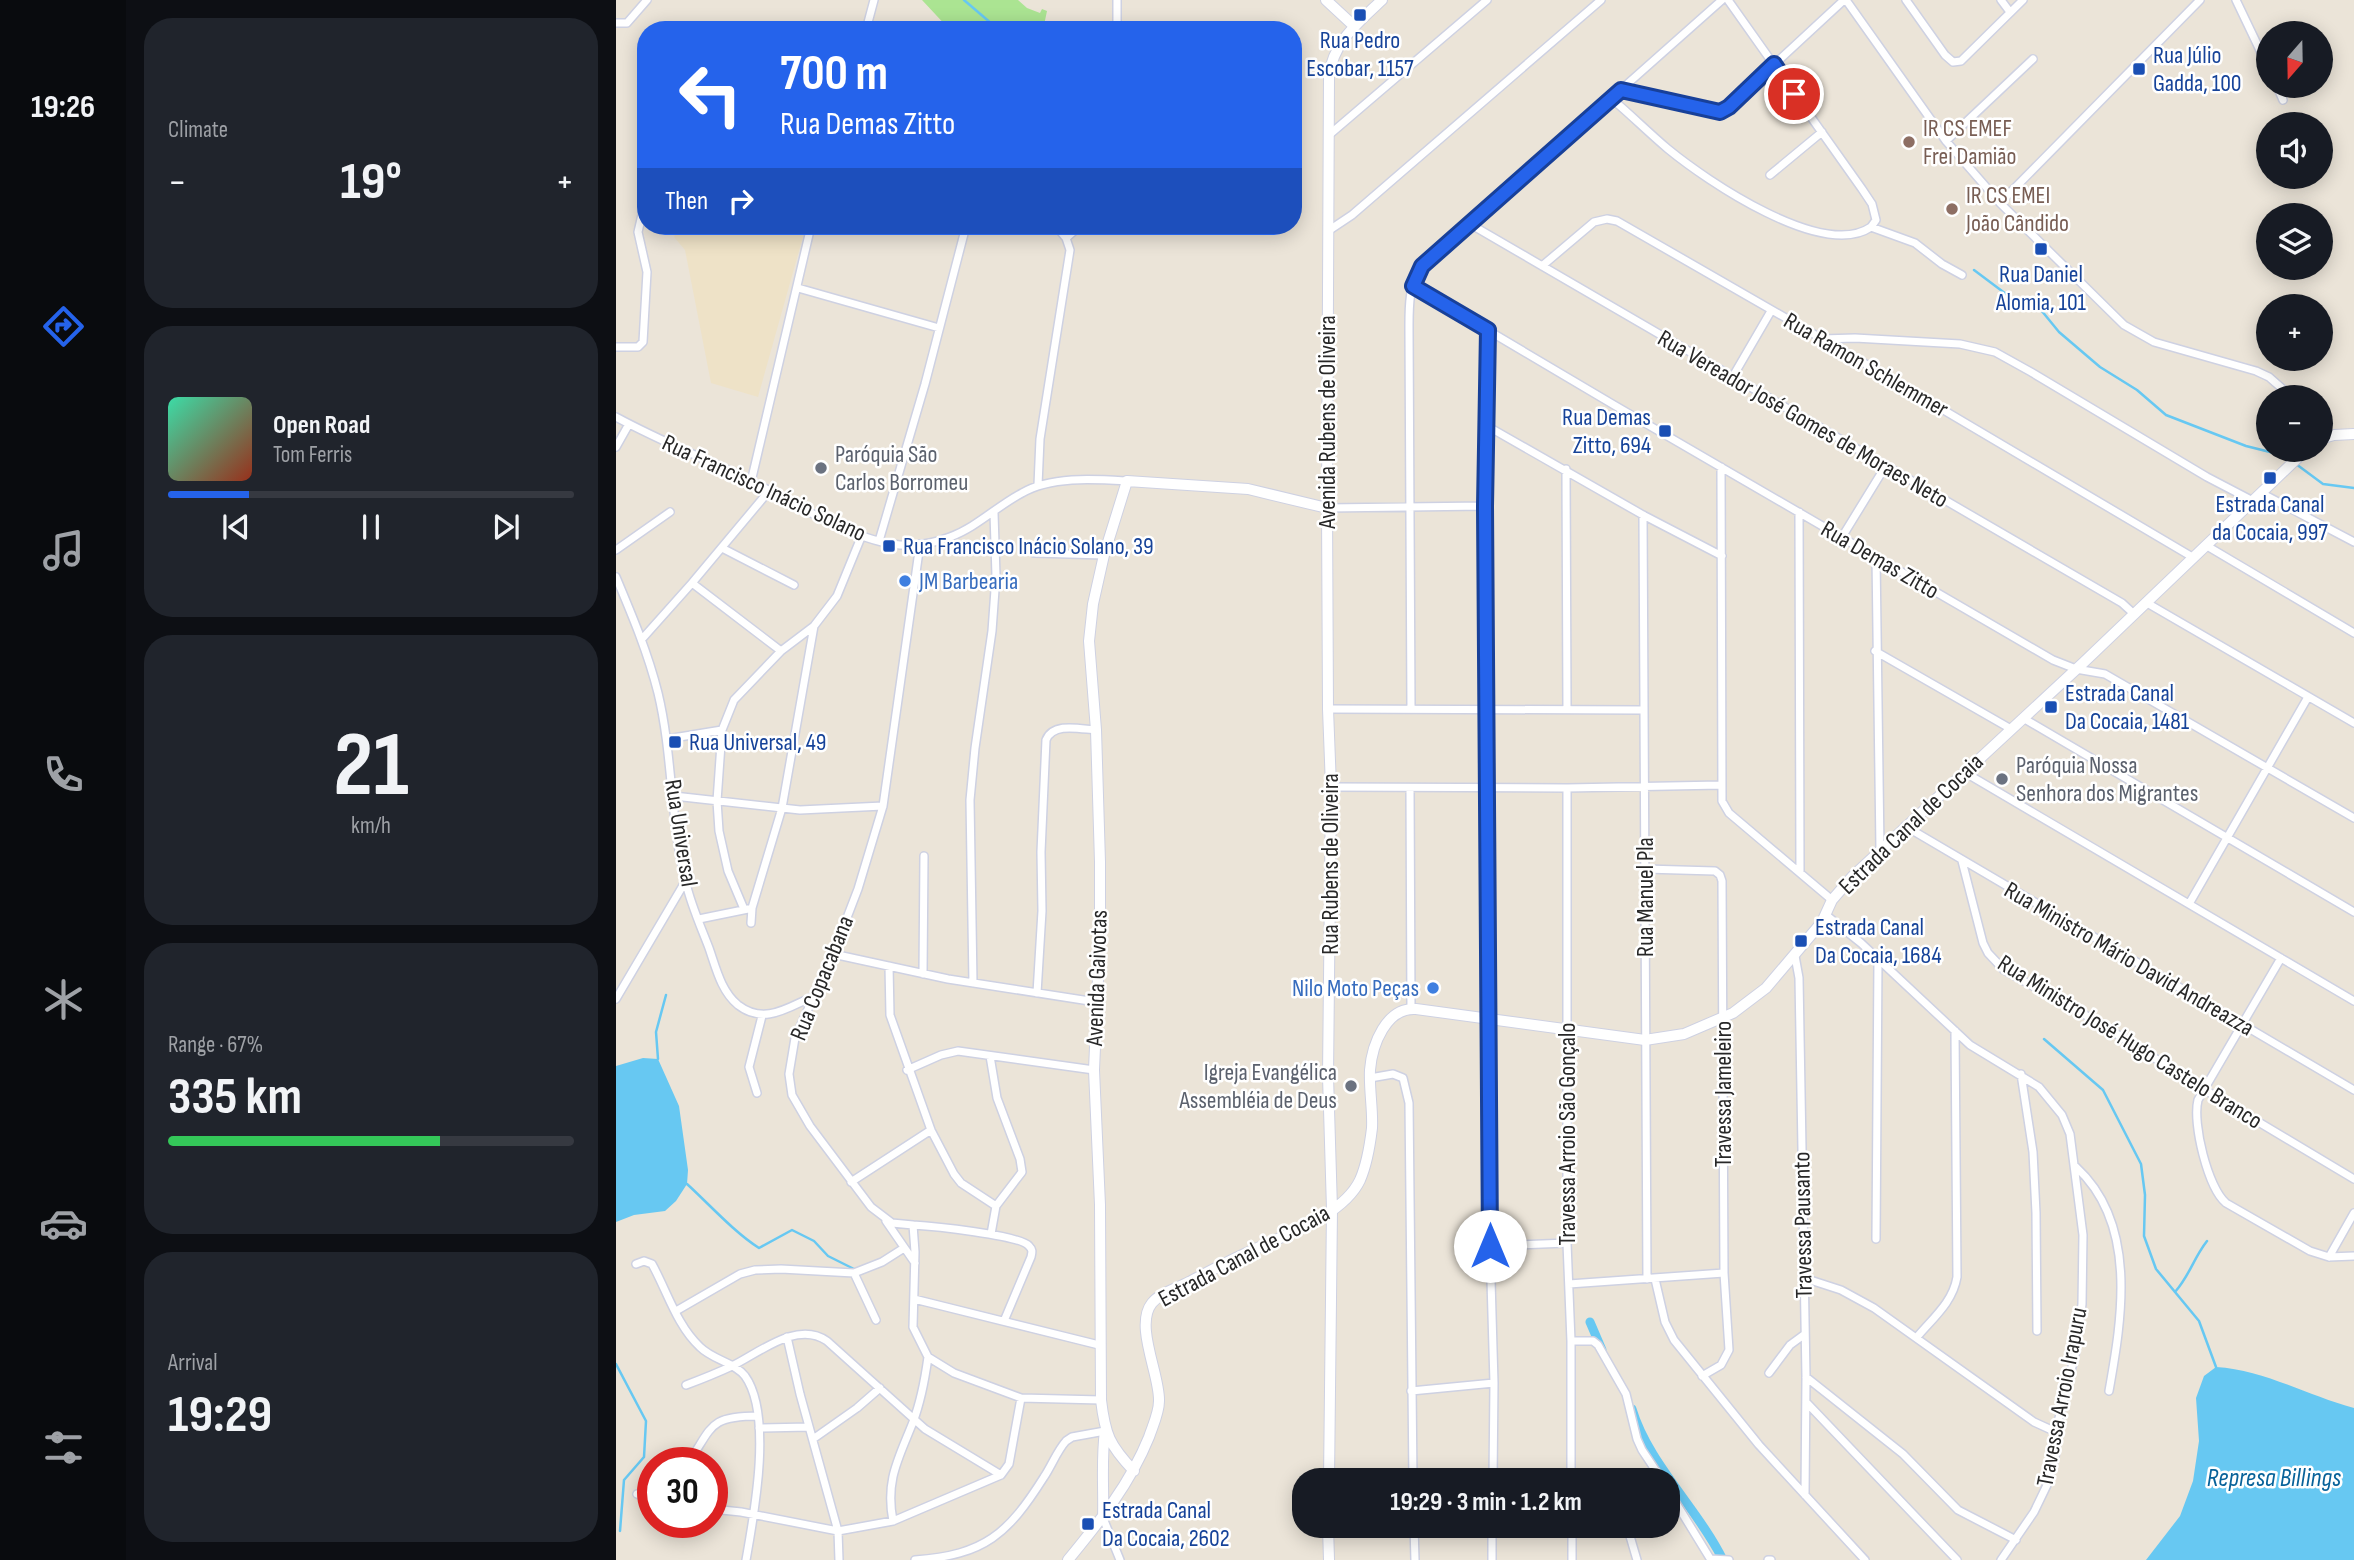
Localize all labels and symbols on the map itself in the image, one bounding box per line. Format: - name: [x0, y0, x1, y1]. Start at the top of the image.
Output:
- marker: Rua Pedro Escobar, 1157: [1352, 7, 1368, 23]
- north arrow: [2256, 21, 2333, 98]
- place label: Rua Pedro Escobar, 1157: [1306, 26, 1414, 83]
- place label: Rua Júlio Gadda, 100: [2153, 41, 2242, 98]
- marker: Rua Júlio Gadda, 100: [2131, 61, 2147, 77]
- pin: [1764, 64, 1824, 124]
- place label: IR CS EMEF Frei Damião: [1923, 114, 2016, 171]
- marker: IR CS EMEF Frei Damião: [1901, 134, 1917, 150]
- place label: IR CS EMEI João Cândido: [1965, 181, 2069, 238]
- marker: IR CS EMEI João Cândido: [1944, 201, 1960, 217]
- marker: Rua Daniel Alomia, 101: [2033, 241, 2049, 257]
- place label: Rua Daniel Alomia, 101: [1995, 260, 2087, 317]
- street label: Rua Ramon Schlemmer: [1779, 306, 1954, 424]
- street label: Avenida Rubens de Oliveira: [1313, 315, 1342, 530]
- street label: Rua Vereador José Gomes de Moraes Neto: [1653, 324, 1953, 514]
- place label: Rua Demas Zitto, 694: [1562, 403, 1651, 460]
- marker: Rua Demas Zitto, 694: [1657, 423, 1673, 439]
- street label: Rua Francisco Inácio Solano: [657, 428, 871, 548]
- place label: Paróquia São Carlos Borromeu: [835, 440, 968, 497]
- marker: Paróquia São Carlos Borromeu: [813, 460, 829, 476]
- marker: Estrada Canal da Cocaia, 997: [2262, 470, 2278, 486]
- place label: Estrada Canal da Cocaia, 997: [2212, 490, 2328, 547]
- street label: Rua Demas Zitto: [1816, 515, 1944, 605]
- place label: Rua Francisco Inácio Solano, 39: [903, 532, 1154, 561]
- marker: Rua Francisco Inácio Solano, 39: [881, 538, 897, 554]
- place label: JM Barbearia: [918, 567, 1018, 596]
- marker: JM Barbearia: [897, 573, 913, 589]
- place label: Estrada Canal Da Cocaia, 1481: [2065, 679, 2190, 736]
- marker: Estrada Canal Da Cocaia, 1481: [2043, 699, 2059, 715]
- place label: Rua Universal, 49: [689, 728, 826, 757]
- marker: Rua Universal, 49: [667, 734, 683, 750]
- street label: Estrada Canal de Cocaia: [1833, 748, 1989, 900]
- place label: Paróquia Nossa Senhora dos Migrantes: [2016, 751, 2198, 808]
- marker: Paróquia Nossa Senhora dos Migrantes: [1994, 771, 2010, 787]
- street label: Rua Rubens de Oliveira: [1316, 773, 1345, 955]
- street label: Rua Universal: [658, 777, 704, 889]
- street label: Rua Manuel Pla: [1631, 837, 1660, 957]
- street label: Rua Ministro Mário David Andreazza: [1999, 876, 2259, 1042]
- street label: Avenida Gaivotas: [1080, 909, 1114, 1048]
- street label: Rua Copacabana: [784, 911, 860, 1045]
- place label: Estrada Canal Da Cocaia, 1684: [1815, 913, 1942, 970]
- marker: Estrada Canal Da Cocaia, 1684: [1793, 933, 1809, 949]
- street label: Rua Ministro José Hugo Castelo Branco: [1992, 948, 2268, 1136]
- place label: Nilo Moto Peças: [1292, 974, 1419, 1003]
- marker: Nilo Moto Peças: [1425, 980, 1441, 996]
- street label: Travessa Jameleiro: [1709, 1021, 1738, 1167]
- street label: Travessa Arroio São Gonçalo: [1553, 1022, 1582, 1246]
- place label: Igreja Evangélica Assembléia de Deus: [1178, 1058, 1337, 1115]
- marker: Igreja Evangélica Assembléia de Deus: [1343, 1078, 1359, 1094]
- street label: Travessa Pausanto: [1787, 1151, 1819, 1299]
- street label: Estrada Canal de Cocaia: [1153, 1199, 1335, 1313]
- position arrow: [1453, 1209, 1527, 1283]
- street label: Travessa Arroio Irapuru: [2030, 1305, 2094, 1489]
- speed limit sign: 30: [637, 1447, 728, 1538]
- water label: Represa Billings: [2207, 1463, 2341, 1494]
- place label: Estrada Canal Da Cocaia, 2602: [1102, 1496, 1230, 1553]
- marker: Estrada Canal Da Cocaia, 2602: [1080, 1516, 1096, 1532]

